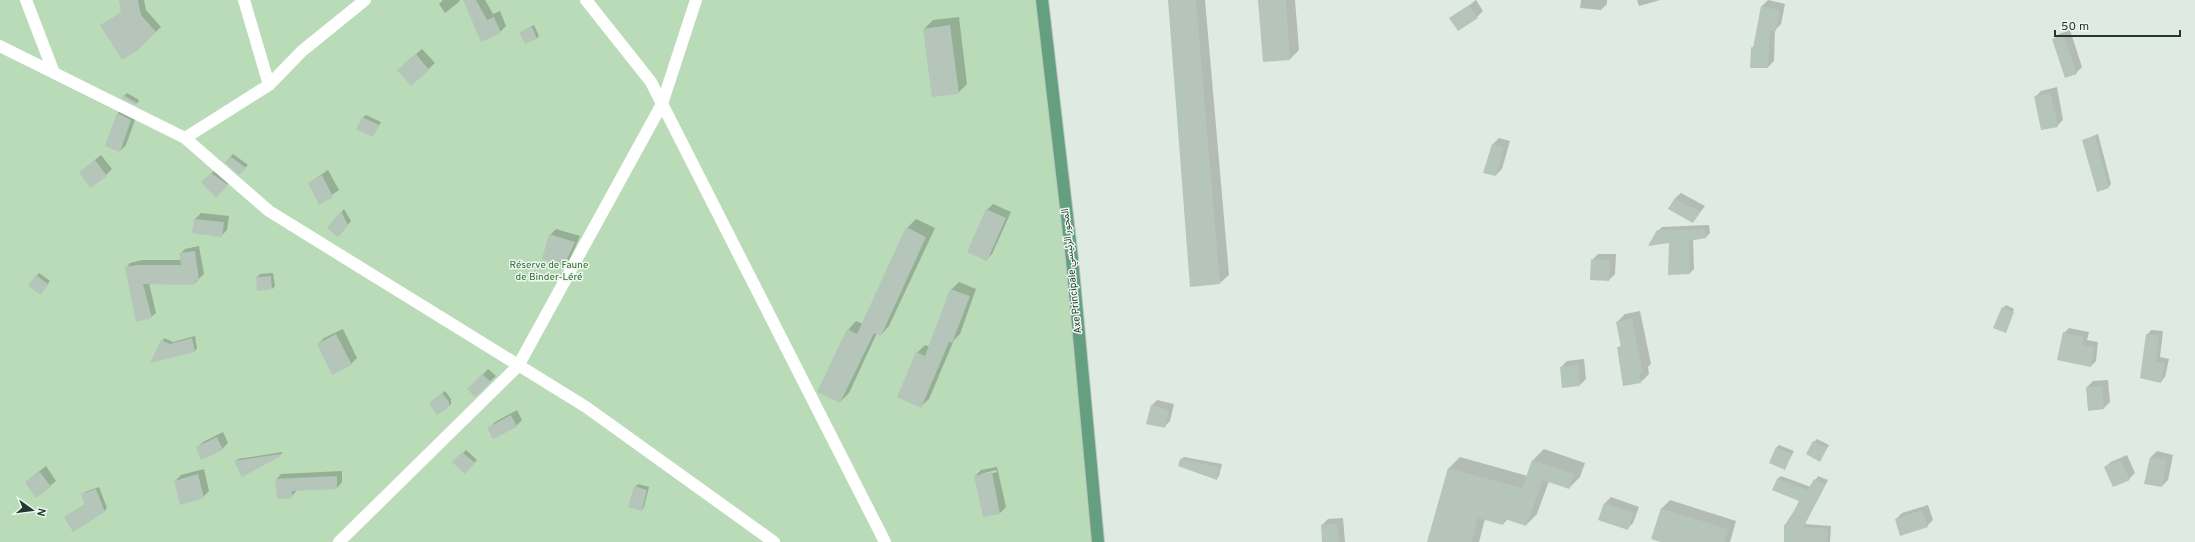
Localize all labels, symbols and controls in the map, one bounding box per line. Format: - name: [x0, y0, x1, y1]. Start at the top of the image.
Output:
- scale bar: [2055, 12, 2180, 38]
- text: 50 m: [2061, 19, 2089, 35]
- street label: Axe Principale المحور الرئيسي: [1059, 208, 1085, 334]
- park label: Réserve de Faune de Binder-Léré: [510, 259, 588, 284]
- north arrow: [12, 490, 52, 530]
- text: N: [33, 507, 48, 518]

